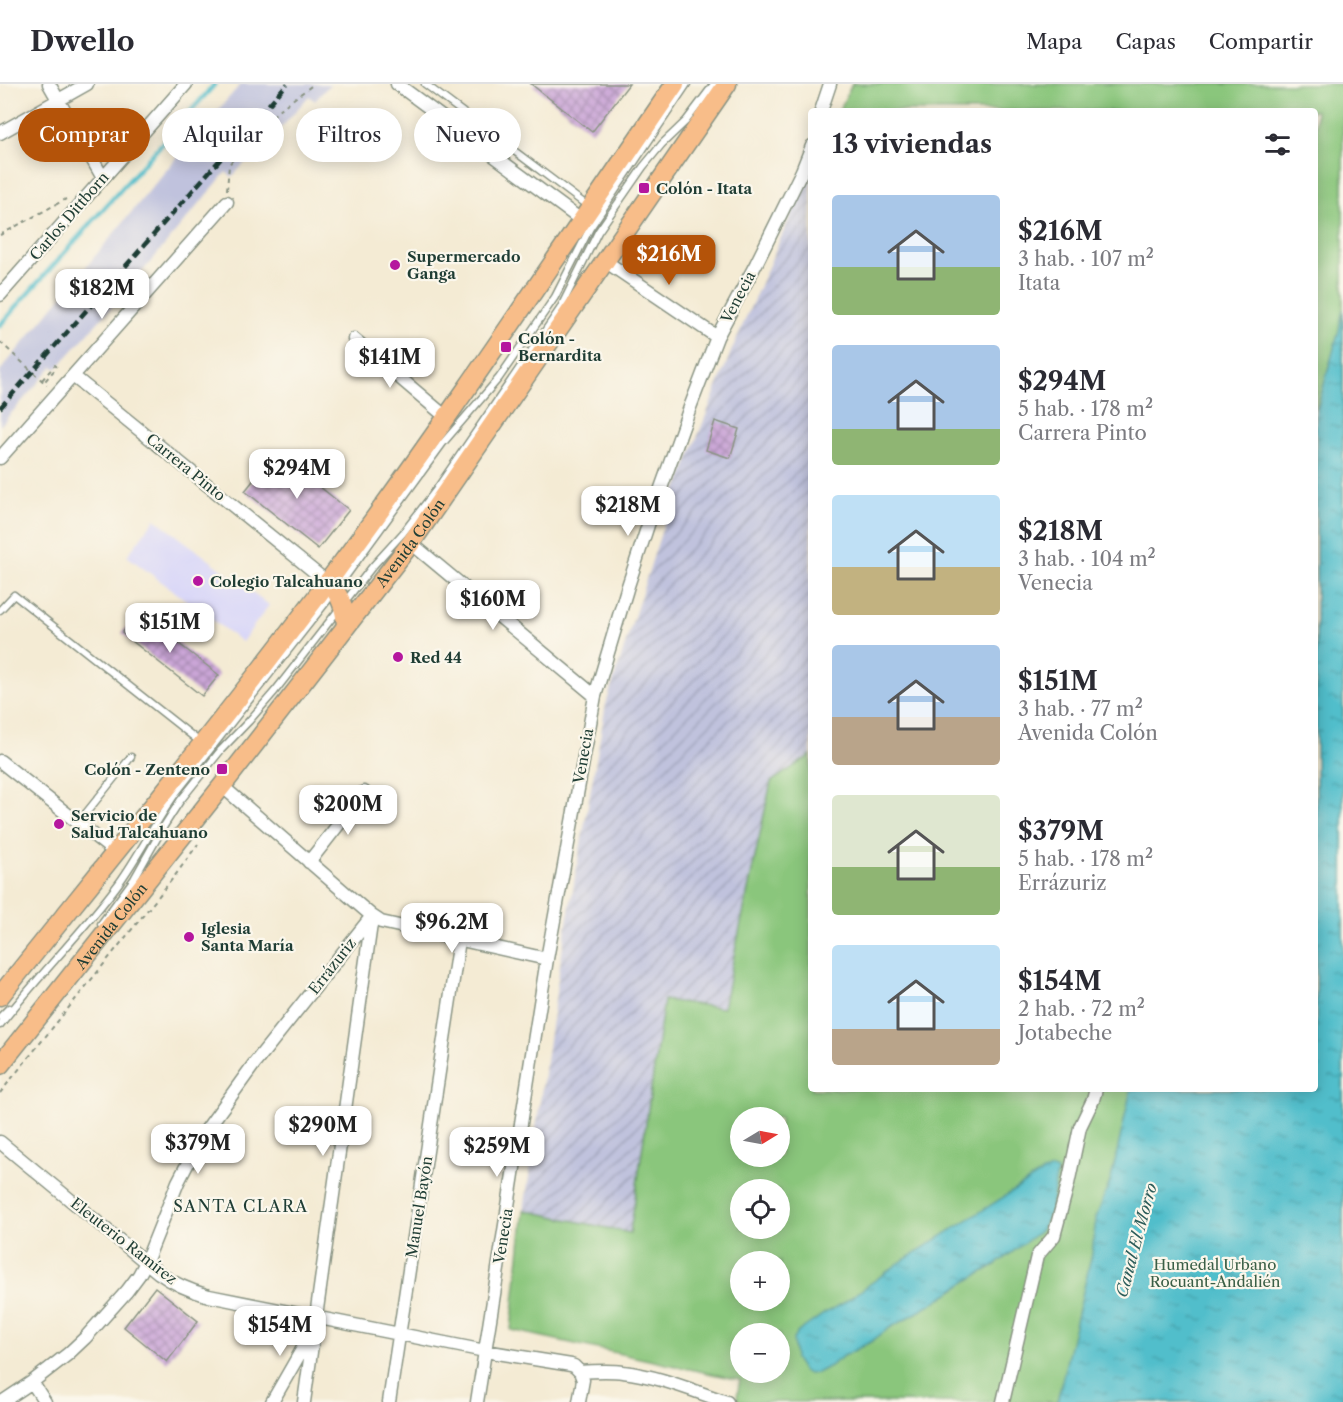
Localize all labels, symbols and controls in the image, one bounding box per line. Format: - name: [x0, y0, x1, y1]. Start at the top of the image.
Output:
- text: Dwello: [30, 24, 135, 58]
- text: Mapa: [1026, 29, 1082, 54]
- text: Capas: [1115, 29, 1176, 54]
- text: Compartir: [1209, 29, 1313, 54]
- chip: Comprar: [18, 108, 150, 162]
- chip: Alquilar: [162, 108, 284, 162]
- chip: Filtros: [296, 108, 402, 162]
- chip: Nuevo: [414, 108, 521, 162]
- text: 13 viviendas: [832, 128, 992, 160]
- icon: filters: [1261, 128, 1294, 161]
- street label: Carlos Dittborn: [25, 167, 113, 264]
- place label: Colón - Itata: [656, 179, 753, 198]
- marker: Colón - Itata: [637, 181, 651, 195]
- text: $216M: [1018, 215, 1103, 247]
- icon: home: [880, 219, 952, 291]
- pin: $216M: [627, 235, 711, 286]
- text: $216M: [636, 242, 702, 266]
- place label: Supermercado Ganga: [407, 247, 520, 283]
- text: 3 hab. · 107 m²: [1018, 247, 1154, 271]
- marker: Supermercado Ganga: [388, 258, 402, 272]
- street label: Venecia: [716, 268, 760, 327]
- pin: $182M: [60, 269, 144, 320]
- text: Itata: [1018, 271, 1060, 295]
- text: $182M: [69, 276, 135, 300]
- place label: Colón - Bernardita: [518, 329, 602, 365]
- pin: $141M: [348, 338, 432, 389]
- marker: Colón - Bernardita: [499, 340, 513, 354]
- text: $141M: [359, 345, 421, 369]
- text: $294M: [1018, 365, 1106, 397]
- icon: home: [880, 369, 952, 441]
- text: 5 hab. · 178 m²: [1018, 397, 1153, 421]
- text: Carrera Pinto: [1018, 421, 1147, 445]
- street label: Carrera Pinto: [142, 429, 230, 505]
- pin: $294M: [255, 449, 339, 500]
- text: $294M: [263, 456, 331, 480]
- pin: $218M: [586, 486, 670, 537]
- text: $218M: [595, 493, 661, 517]
- street label: Avenida Colón: [370, 494, 449, 591]
- text: $218M: [1018, 515, 1103, 547]
- icon: home: [880, 519, 952, 591]
- text: 3 hab. · 104 m²: [1018, 547, 1156, 571]
- text: Venecia: [1018, 571, 1093, 595]
- place label: Colegio Talcahuano: [210, 572, 363, 591]
- marker: Colegio Talcahuano: [191, 574, 205, 588]
- pin: $160M: [451, 580, 535, 631]
- text: $160M: [460, 587, 526, 611]
- pin: $151M: [128, 603, 212, 654]
- text: $151M: [139, 610, 201, 634]
- place label: Red 44: [410, 648, 462, 667]
- marker: Red 44: [391, 650, 405, 664]
- text: $151M: [1018, 665, 1098, 697]
- icon: home: [880, 669, 952, 741]
- text: 3 hab. · 77 m²: [1018, 697, 1143, 721]
- text: Avenida Colón: [1018, 721, 1158, 745]
- street label: Venecia: [569, 727, 597, 786]
- place label: Colón - Zenteno: [84, 760, 210, 779]
- marker: Colón - Zenteno: [215, 762, 229, 776]
- pin: $200M: [306, 785, 390, 836]
- text: $200M: [313, 792, 383, 816]
- place label: Servicio de Salud Talcahuano: [71, 806, 208, 842]
- text: $379M: [1018, 815, 1104, 847]
- marker: Servicio de Salud Talcahuano: [52, 817, 66, 831]
- icon: home: [880, 819, 952, 891]
- text: 5 hab. · 178 m²: [1018, 847, 1153, 871]
- text: Errázuriz: [1018, 871, 1107, 895]
- street label: Avenida Colón: [70, 878, 151, 973]
- pin: $96.2M: [403, 903, 501, 954]
- text: $96.2M: [415, 910, 489, 934]
- place label: Iglesia Santa María: [201, 919, 294, 955]
- marker: Iglesia Santa María: [182, 930, 196, 944]
- street label: Errázuriz: [304, 934, 360, 998]
- text: $154M: [1018, 965, 1102, 997]
- icon: home: [880, 969, 952, 1041]
- text: 2 hab. · 72 m²: [1018, 997, 1145, 1021]
- text: Jotabeche: [1018, 1021, 1112, 1045]
- pin: $290M: [281, 1106, 365, 1157]
- north arrow: [730, 1107, 790, 1167]
- map controls: [730, 1107, 790, 1383]
- text: $290M: [289, 1113, 357, 1137]
- pin: $379M: [156, 1124, 240, 1175]
- pin: $259M: [455, 1127, 539, 1178]
- text: $379M: [165, 1131, 231, 1155]
- text: $259M: [463, 1134, 531, 1158]
- street label: Manuel Bayón: [402, 1154, 437, 1259]
- button: locate: [730, 1179, 790, 1239]
- water label: Canal El Morro: [1111, 1181, 1161, 1299]
- street label: Eleuterio Ramírez: [67, 1194, 181, 1289]
- district label: SANTA CLARA: [173, 1196, 309, 1216]
- street label: Venecia: [489, 1207, 517, 1266]
- button: +: [730, 1251, 790, 1311]
- park label: Humedal Urbano Rocuant-Andalién: [1150, 1255, 1281, 1291]
- pin: $154M: [238, 1306, 322, 1357]
- text: $154M: [248, 1313, 312, 1337]
- button: −: [730, 1323, 790, 1383]

